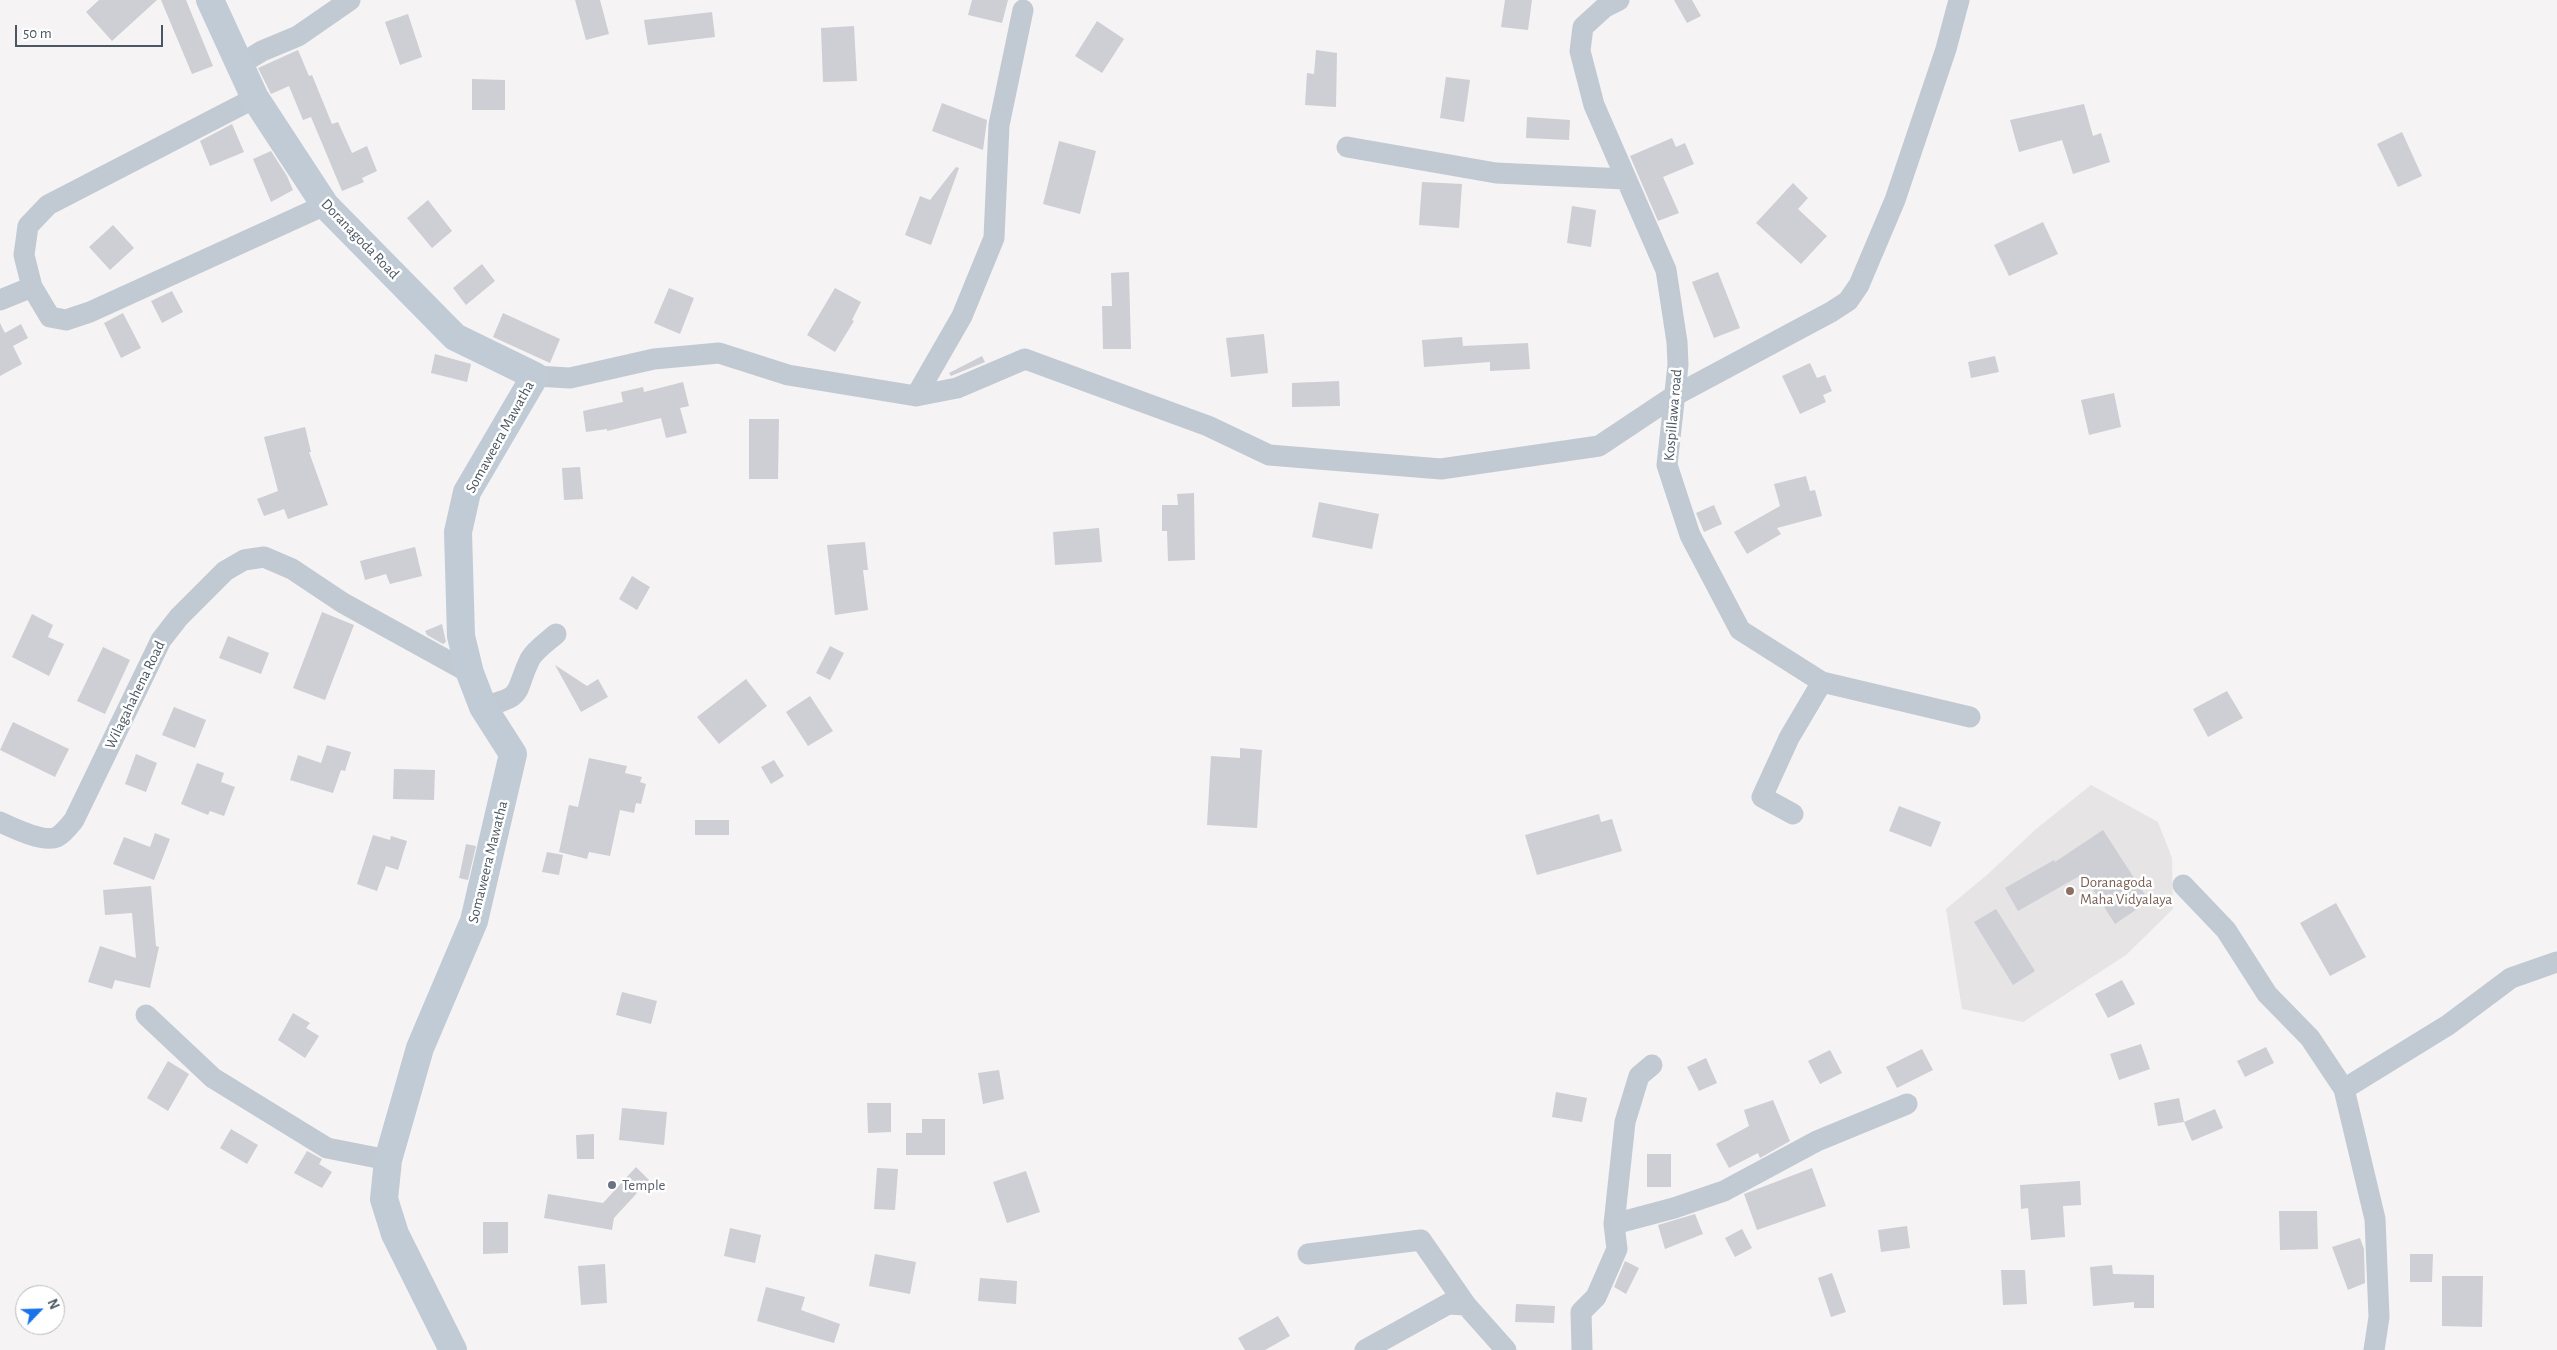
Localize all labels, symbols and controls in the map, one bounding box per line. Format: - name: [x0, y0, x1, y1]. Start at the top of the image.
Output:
- scale bar: [18, 15, 165, 47]
- text: 50 m: [23, 26, 52, 41]
- street label: Doranagoda Road: [317, 195, 403, 283]
- street label: Kospillawa road: [1660, 368, 1686, 462]
- street label: Somaweera Mawatha: [462, 378, 538, 496]
- street label: Wilagahahena Road: [101, 638, 169, 752]
- street label: Somaweera Mawatha: [464, 799, 512, 925]
- place label: Doranagoda Maha Vidyalaya: [2080, 873, 2172, 908]
- marker: Doranagoda Maha Vidyalaya: [2064, 885, 2076, 897]
- place label: Temple: [622, 1176, 666, 1194]
- marker: Temple: [606, 1179, 618, 1191]
- north arrow: [15, 1285, 65, 1335]
- text: N: [44, 1297, 61, 1312]

